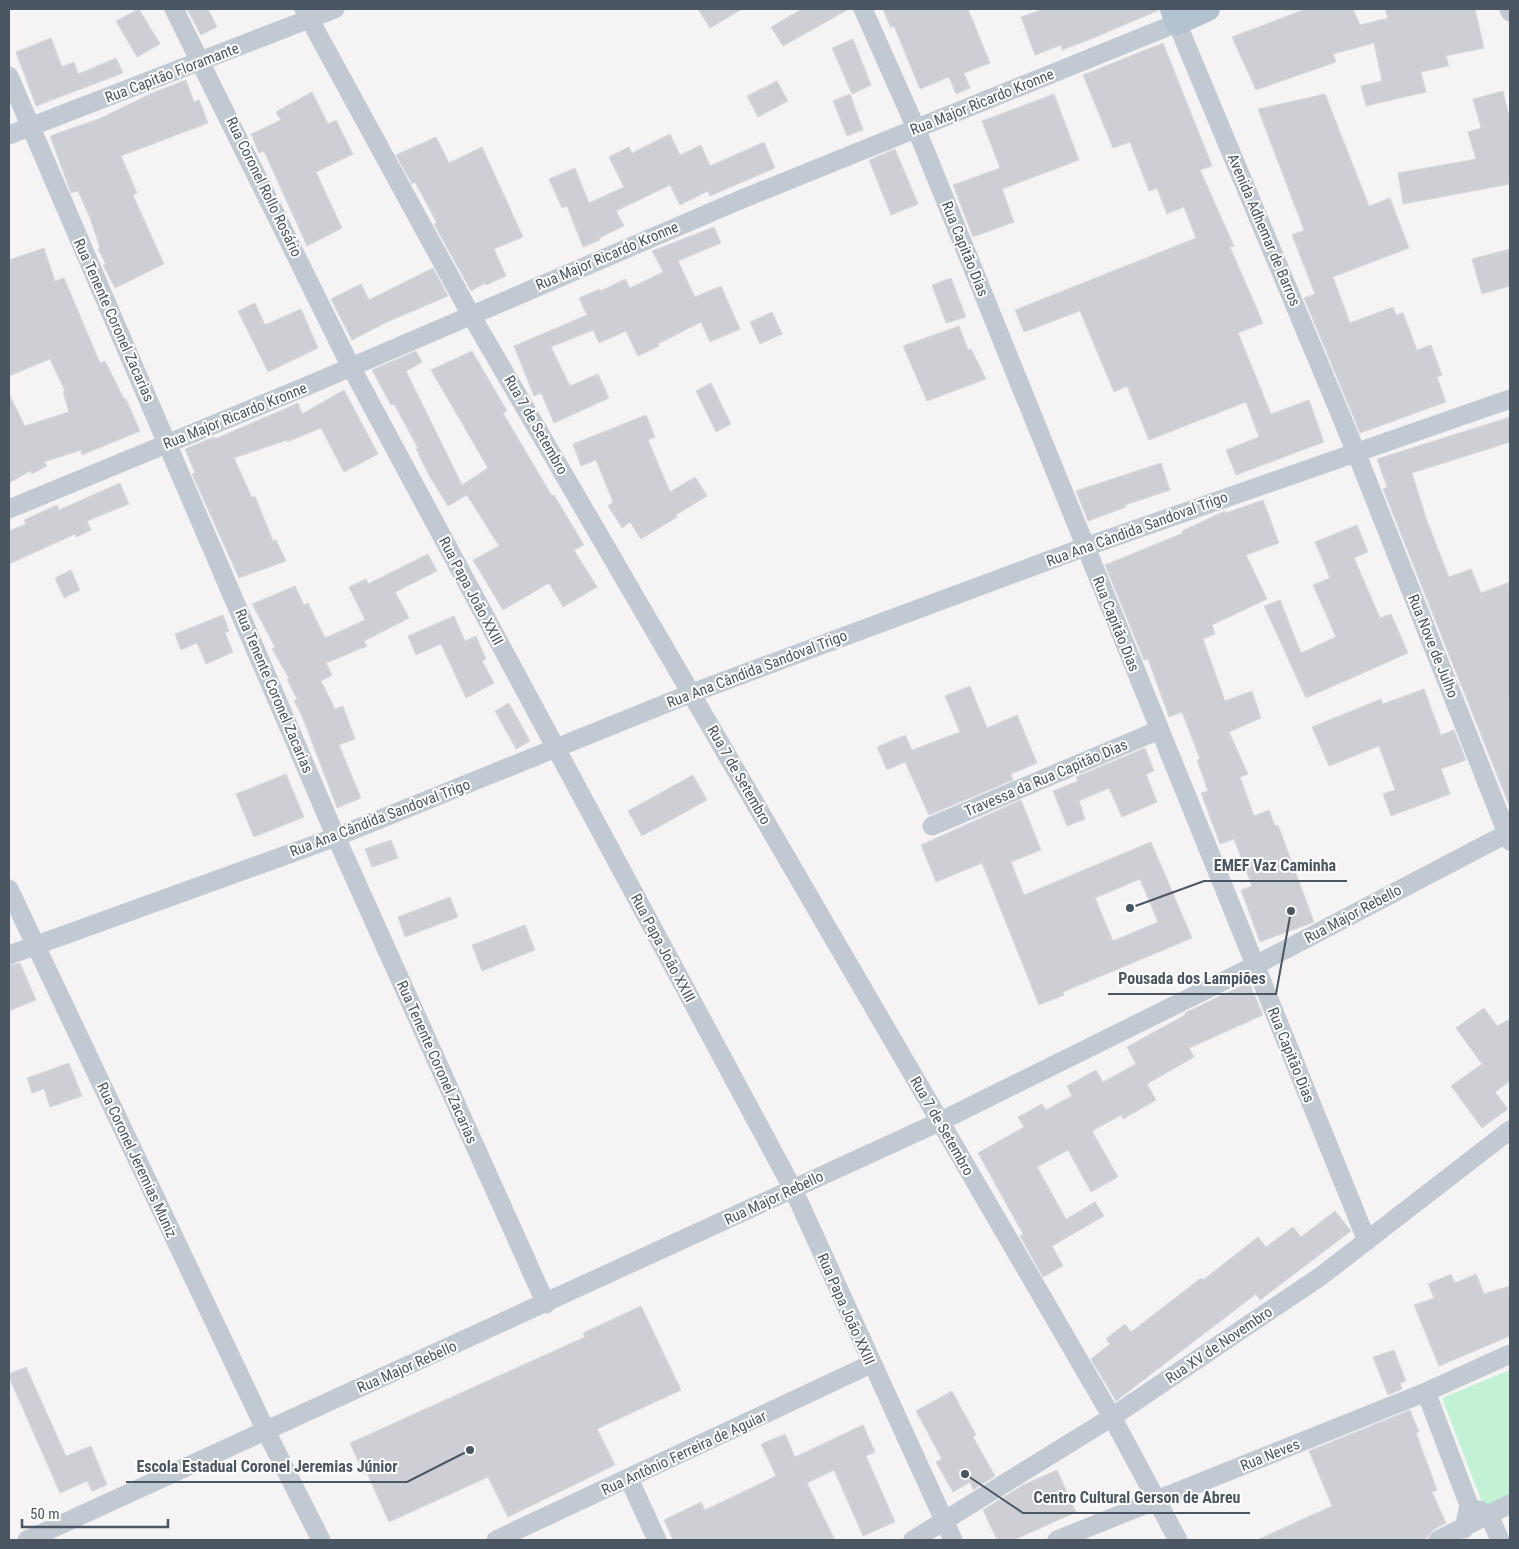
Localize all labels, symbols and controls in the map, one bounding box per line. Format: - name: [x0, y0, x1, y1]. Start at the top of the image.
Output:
- street label: Rua Capitão Floramante: [103, 39, 241, 107]
- street label: Rua Major Ricardo Kronne: [908, 65, 1056, 139]
- street label: Rua Coronel Rollo Rosário: [222, 114, 306, 260]
- street label: Avenida Adhemar de Barros: [1224, 151, 1304, 309]
- street label: Rua Capitão Dias: [938, 199, 992, 299]
- street label: Rua Major Ricardo Kronne: [533, 218, 681, 294]
- street label: Rua Tenente Coronel Zacarias: [70, 236, 158, 404]
- street label: Rua 7 de Setembro: [500, 372, 572, 478]
- street label: Rua Major Ricardo Kronne: [161, 379, 309, 453]
- street label: Rua Ana Cândida Sandoval Trigo: [1044, 488, 1230, 570]
- street label: Rua Papa João XXIII: [435, 534, 507, 648]
- street label: Rua Capitão Dias: [1089, 574, 1143, 674]
- street label: Rua Nove de Julho: [1404, 592, 1462, 700]
- street label: Rua Tenente Coronel Zacarias: [231, 606, 317, 776]
- street label: Rua Ana Cândida Sandoval Trigo: [664, 626, 850, 712]
- street label: Rua 7 de Setembro: [703, 722, 775, 828]
- street label: Travessa da Rua Capitão Dias: [962, 735, 1130, 821]
- street label: Rua Ana Cândida Sandoval Trigo: [287, 775, 473, 861]
- callout: EMEF Vaz Caminha: [1204, 850, 1347, 881]
- text: EMEF Vaz Caminha: [1214, 856, 1337, 875]
- street label: Rua Major Rebello: [1301, 881, 1405, 947]
- street label: Rua Papa João XXIII: [627, 891, 699, 1005]
- callout: Pousada dos Lampiões: [1108, 963, 1276, 994]
- text: Pousada dos Lampiões: [1118, 969, 1266, 988]
- street label: Rua Tenente Coronel Zacarias: [393, 978, 481, 1146]
- street label: Rua Capitão Dias: [1264, 1005, 1318, 1105]
- street label: Rua 7 de Setembro: [906, 1073, 978, 1179]
- street label: Rua Coronel Jeremias Muniz: [93, 1080, 181, 1240]
- street label: Rua Major Rebello: [722, 1167, 826, 1229]
- street label: Rua Papa João XXIII: [813, 1251, 879, 1367]
- street label: Rua XV de Novembro: [1162, 1303, 1276, 1387]
- street label: Rua Major Rebello: [354, 1337, 460, 1397]
- street label: Rua Antônio Ferreira de Aguiar: [599, 1407, 770, 1499]
- street label: Rua Neves: [1238, 1435, 1302, 1475]
- callout: Escola Estadual Coronel Jeremias Júnior: [126, 1451, 407, 1482]
- text: Escola Estadual Coronel Jeremias Júnior: [136, 1457, 398, 1476]
- callout: Centro Cultural Gerson de Abreu: [1023, 1482, 1250, 1513]
- text: Centro Cultural Gerson de Abreu: [1034, 1488, 1241, 1507]
- scale bar: [22, 1496, 169, 1528]
- text: 50 m: [30, 1505, 60, 1523]

